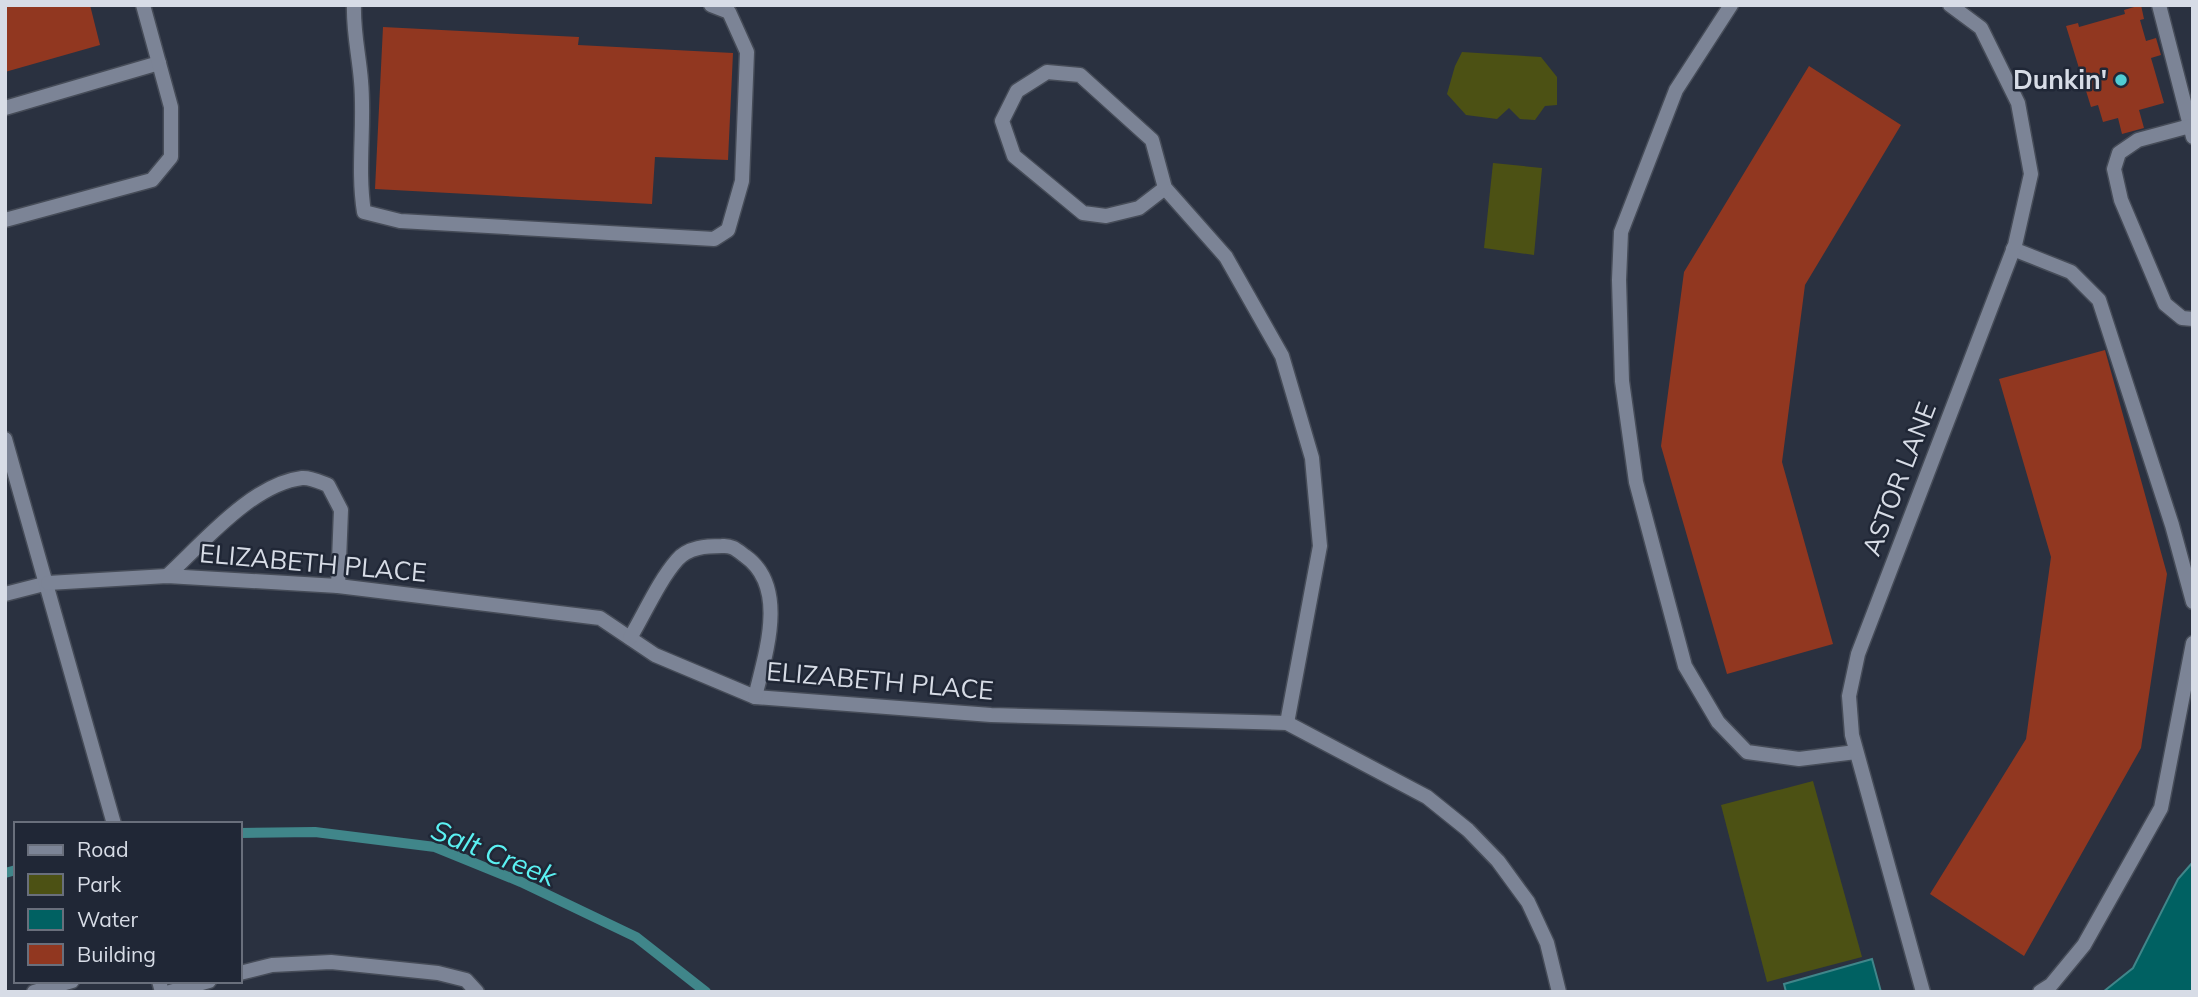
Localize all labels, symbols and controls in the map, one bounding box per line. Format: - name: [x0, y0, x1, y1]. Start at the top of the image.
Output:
- place label: Dunkin': [2013, 63, 2107, 96]
- marker: Dunkin': [2113, 72, 2129, 88]
- street label: ASTOR LANE: [1854, 397, 1943, 560]
- street label: ELIZABETH PLACE: [198, 536, 428, 589]
- street label: ELIZABETH PLACE: [765, 654, 995, 707]
- water label: Salt Creek: [426, 812, 563, 894]
- legend: [14, 822, 242, 983]
- text: Road: [77, 836, 128, 862]
- text: Park: [77, 871, 121, 897]
- text: Water: [77, 906, 138, 932]
- text: Building: [77, 941, 156, 967]

